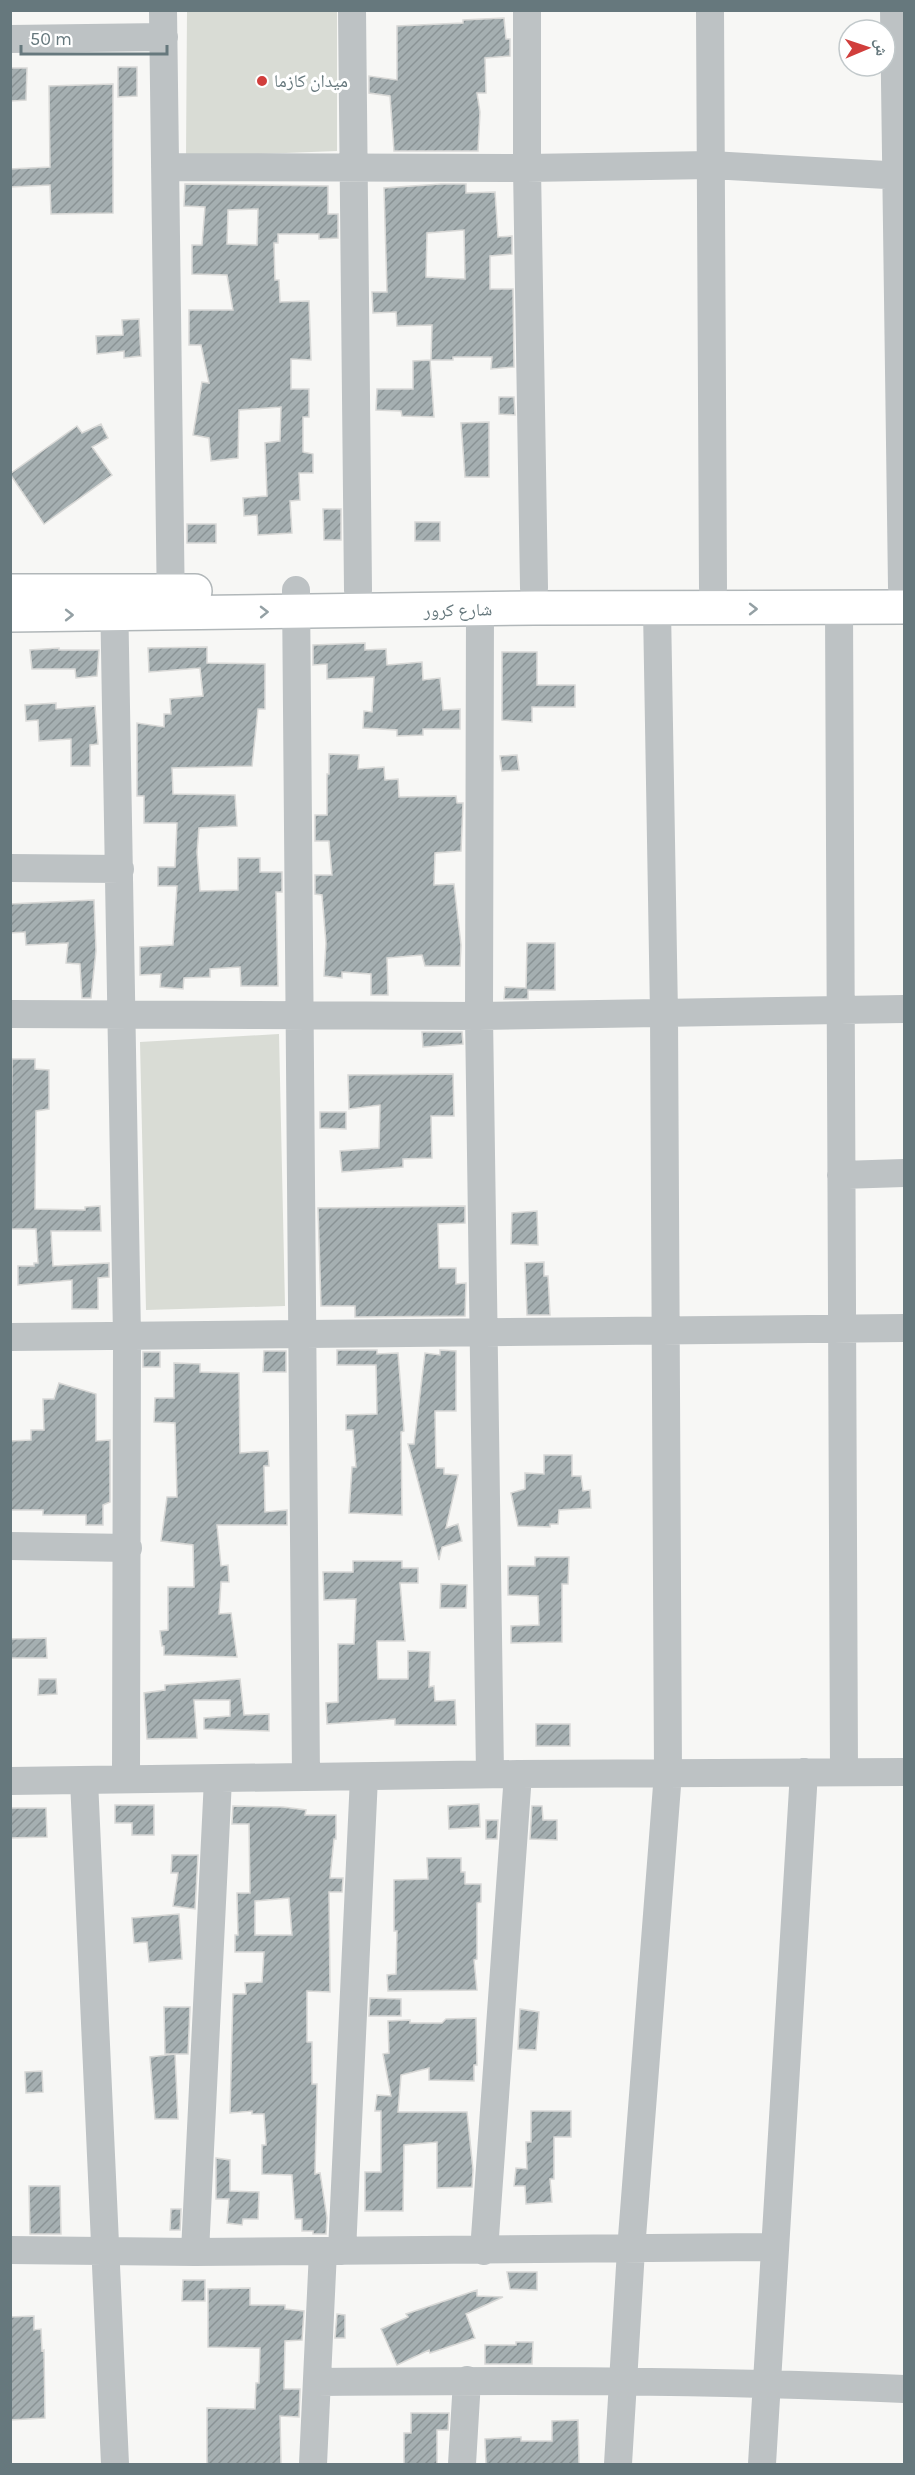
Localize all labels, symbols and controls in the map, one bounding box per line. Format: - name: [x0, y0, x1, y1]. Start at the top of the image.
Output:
- scale bar: [21, 18, 166, 56]
- north arrow: [837, 18, 897, 78]
- text: 50 m: [30, 28, 72, 50]
- text: ش: [872, 39, 891, 56]
- place label: ميدان كازما: [274, 70, 348, 92]
- marker: ميدان كازما: [255, 74, 269, 88]
- street label: شارع كرور: [423, 598, 492, 622]
- one-way arrow: [748, 603, 757, 615]
- one-way arrow: [259, 606, 268, 618]
- one-way arrow: [64, 609, 73, 621]

